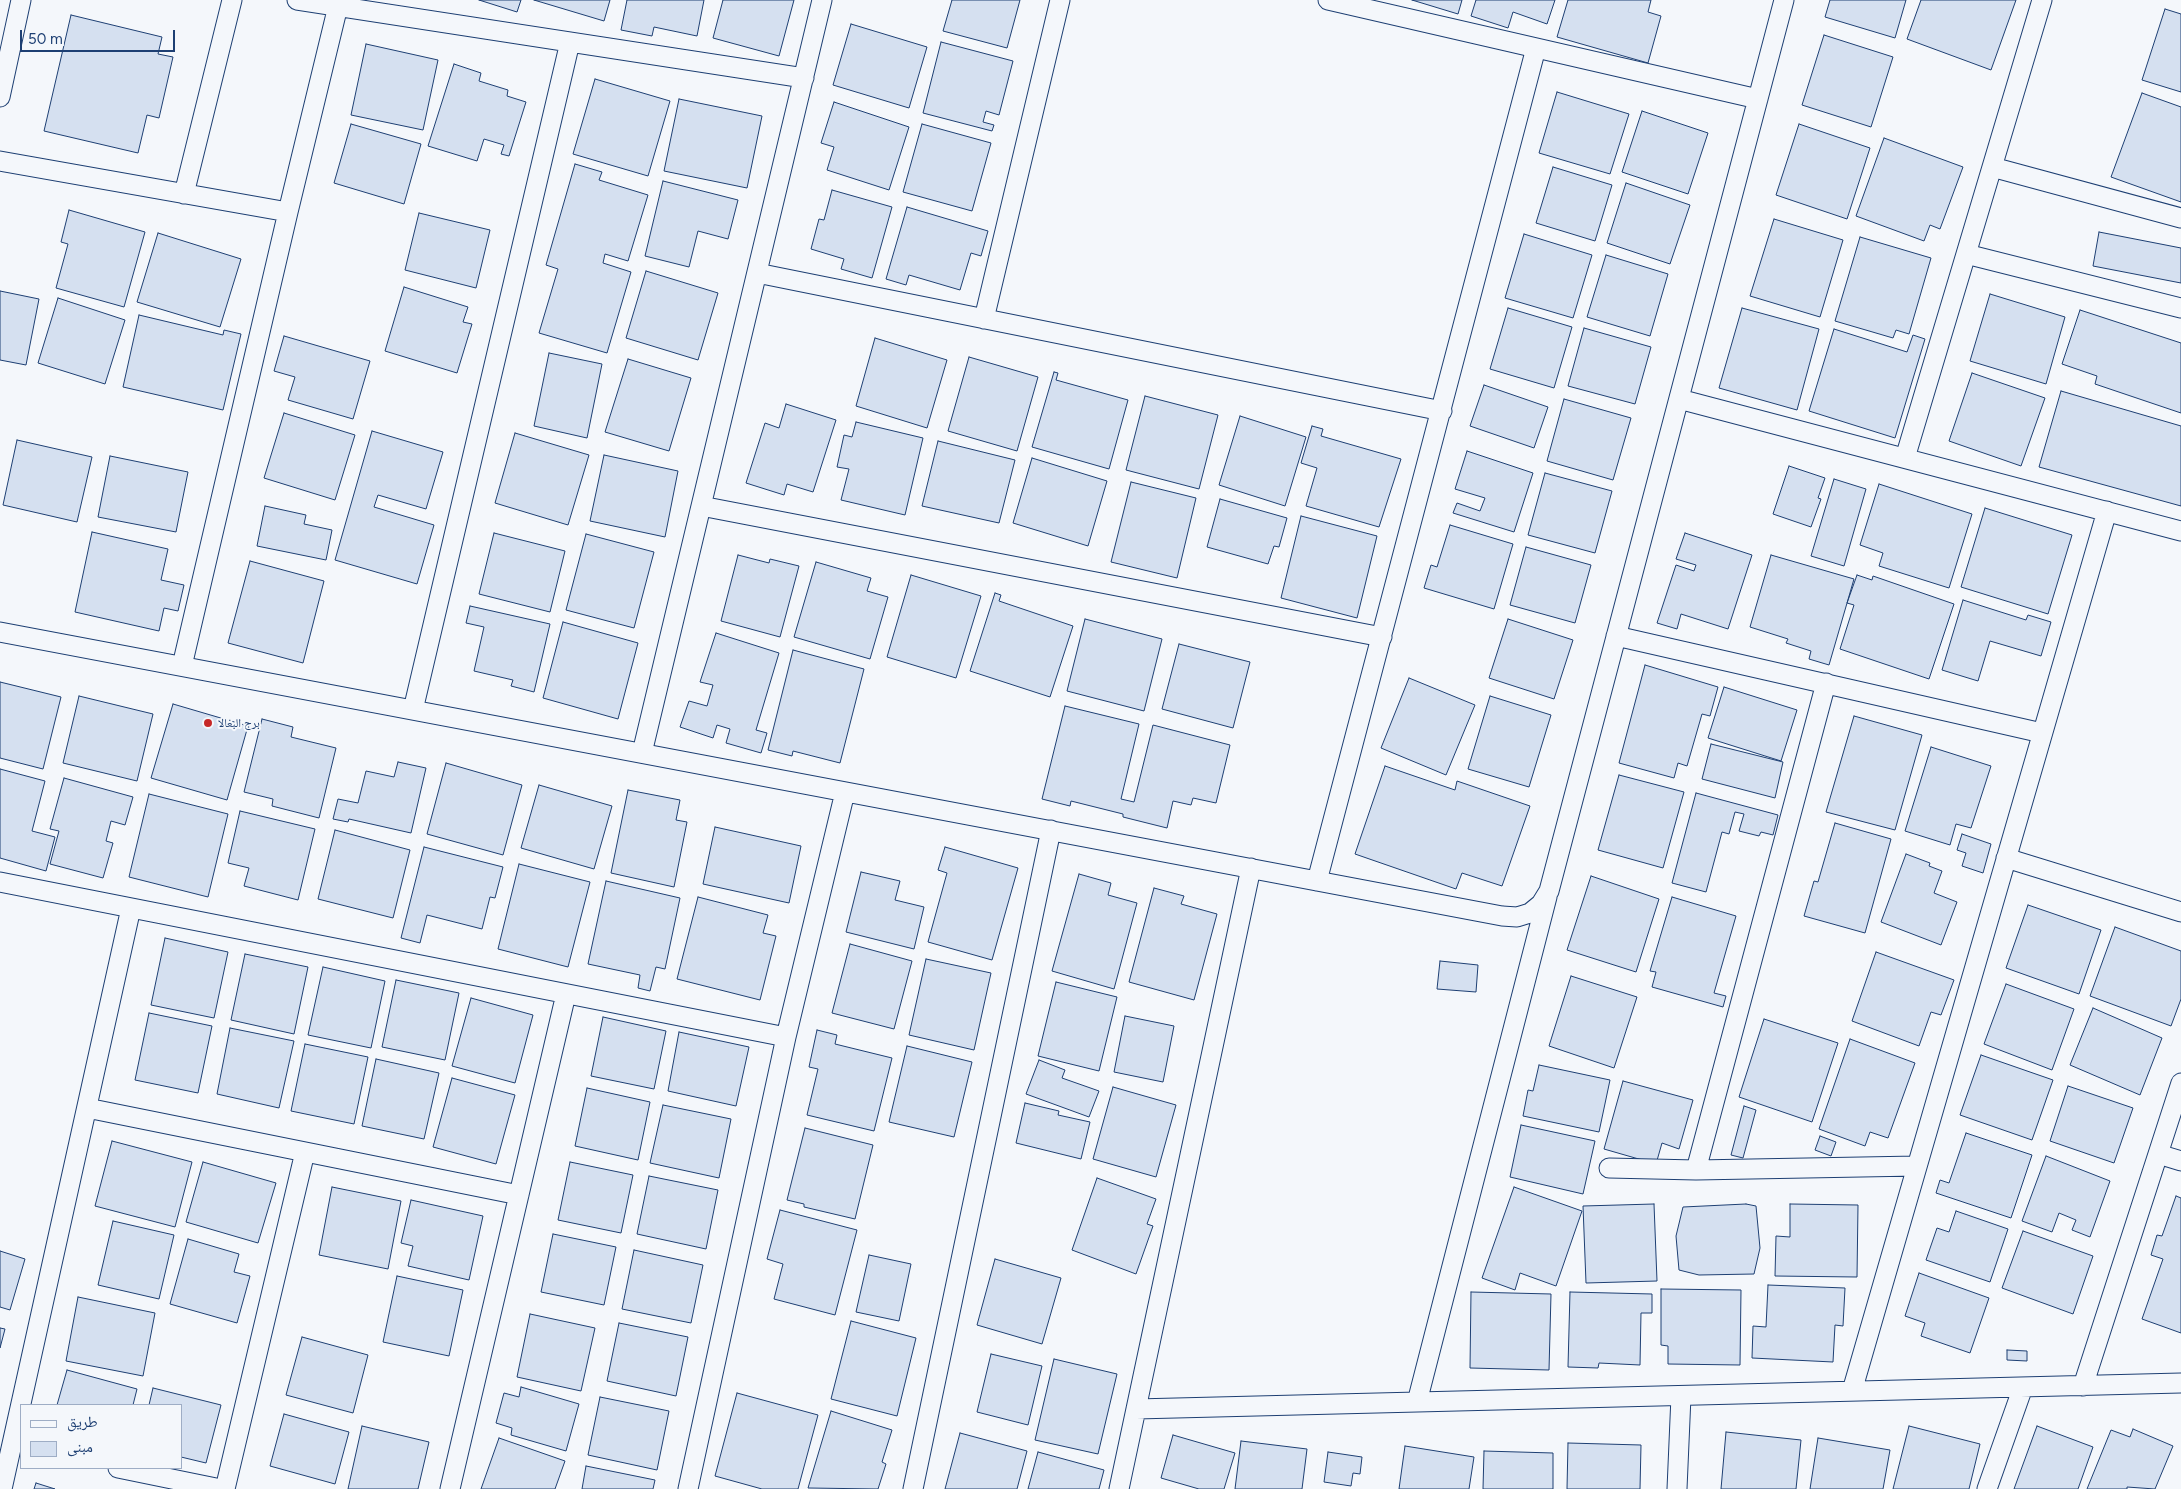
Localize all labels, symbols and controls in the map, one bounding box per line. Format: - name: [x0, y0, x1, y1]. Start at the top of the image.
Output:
- scale bar: [22, 20, 178, 52]
- text: 50 m: [28, 30, 63, 48]
- place label: برج البغالا: [218, 716, 260, 730]
- marker: برج البغالا: [202, 717, 214, 729]
- legend: [20, 1404, 182, 1469]
- text: طريق: [67, 1413, 98, 1431]
- text: مبنى: [67, 1438, 93, 1456]

